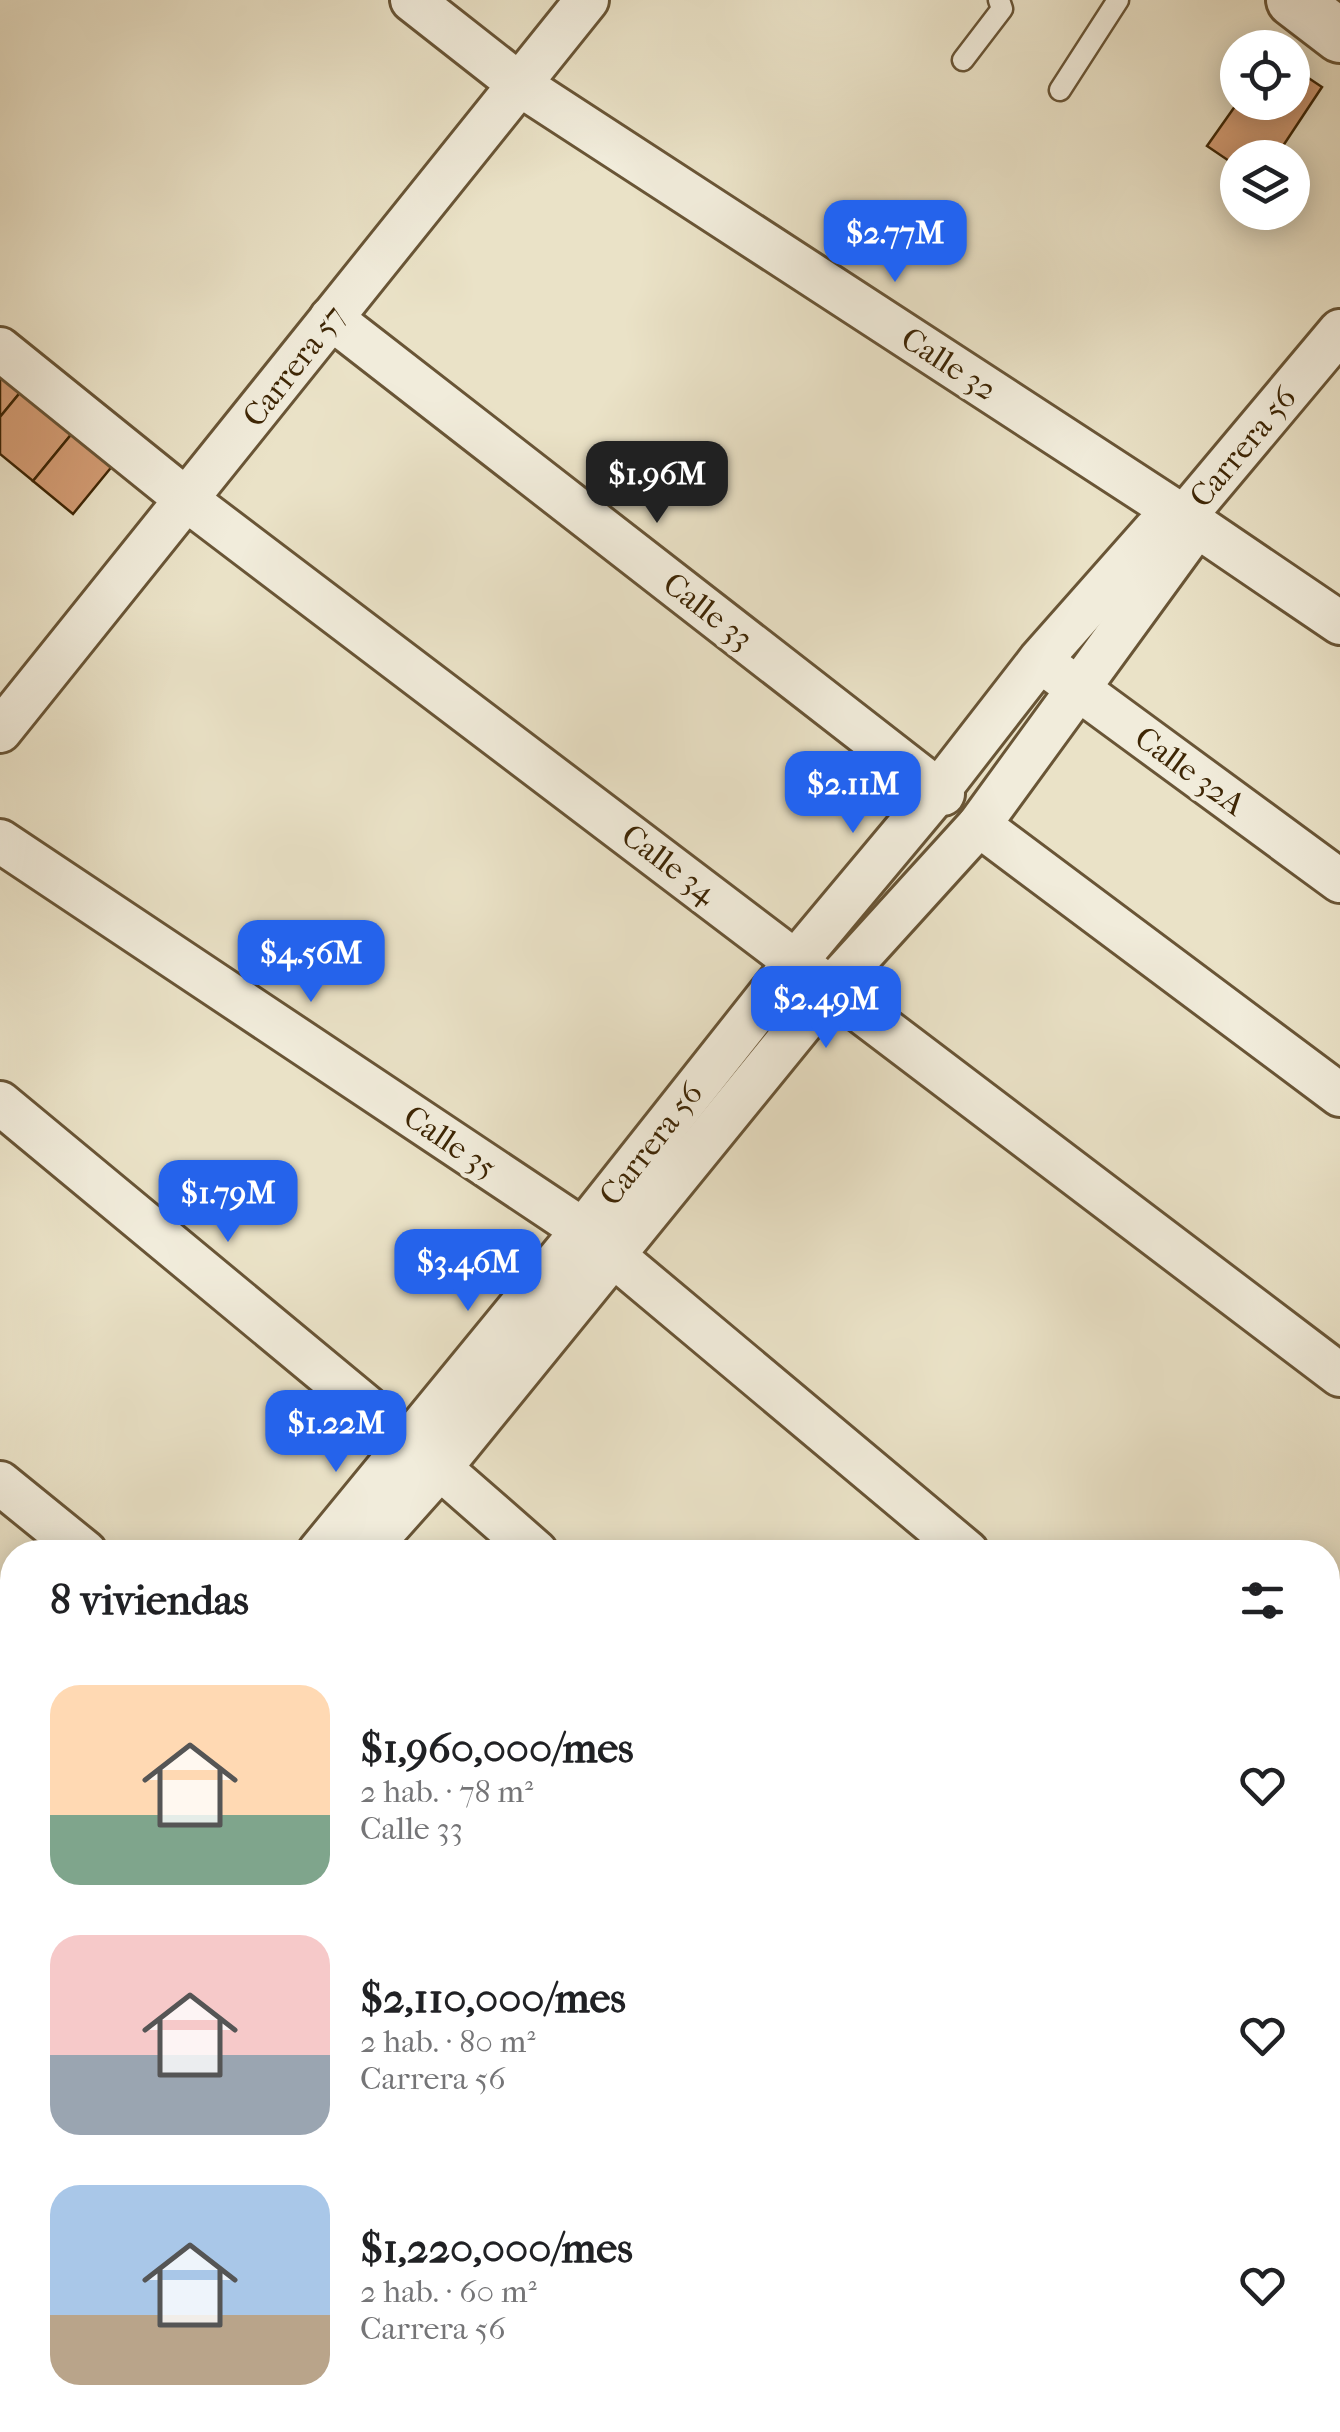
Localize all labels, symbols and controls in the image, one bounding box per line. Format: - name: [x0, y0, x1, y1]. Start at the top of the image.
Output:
- map controls: [1220, 30, 1310, 230]
- button: locate: [1220, 30, 1310, 120]
- button: layers: [1220, 140, 1310, 230]
- pin: $2.77M: [814, 200, 976, 285]
- text: $2.77M: [846, 214, 944, 251]
- street label: Carrera 57: [235, 298, 353, 434]
- street label: Calle 32: [894, 320, 1004, 408]
- street label: Carrera 56: [1182, 379, 1304, 515]
- pin: $1.96M: [576, 441, 738, 526]
- text: $1.96M: [608, 455, 706, 492]
- street label: Calle 33: [656, 565, 760, 657]
- street label: Calle 32A: [1128, 719, 1252, 823]
- pin: $2.11M: [772, 751, 934, 836]
- text: $2.11M: [807, 765, 899, 802]
- street label: Calle 34: [615, 817, 724, 912]
- pin: $4.56M: [230, 920, 392, 1005]
- text: $4.56M: [260, 934, 362, 971]
- pin: $2.49M: [745, 966, 907, 1051]
- text: $2.49M: [773, 980, 879, 1017]
- street label: Carrera 56: [592, 1075, 711, 1213]
- street label: Calle 35: [397, 1098, 503, 1186]
- pin: $1.79M: [147, 1160, 309, 1245]
- text: $1.79M: [181, 1174, 275, 1211]
- pin: $3.46M: [387, 1229, 549, 1314]
- text: $3.46M: [416, 1243, 520, 1280]
- pin: $1.22M: [255, 1390, 417, 1475]
- text: $1.22M: [287, 1404, 385, 1441]
- icon: filters: [1235, 1573, 1290, 1628]
- text: 8 viviendas: [50, 1576, 249, 1625]
- text: $1,960,000/mes: [360, 1724, 633, 1773]
- icon: home: [130, 1725, 250, 1845]
- icon: heart: [1235, 1758, 1290, 1813]
- text: 2 hab. · 78 m²: [360, 1773, 533, 1810]
- text: Calle 33: [360, 1810, 463, 1847]
- text: $2,110,000/mes: [360, 1974, 626, 2023]
- icon: home: [130, 1975, 250, 2095]
- icon: heart: [1235, 2008, 1290, 2063]
- text: 2 hab. · 80 m²: [360, 2023, 535, 2060]
- text: Carrera 56: [360, 2060, 506, 2097]
- text: $1,220,000/mes: [360, 2224, 633, 2273]
- icon: home: [130, 2225, 250, 2345]
- icon: heart: [1235, 2258, 1290, 2313]
- text: 2 hab. · 60 m²: [360, 2273, 537, 2310]
- text: Carrera 56: [360, 2310, 506, 2347]

